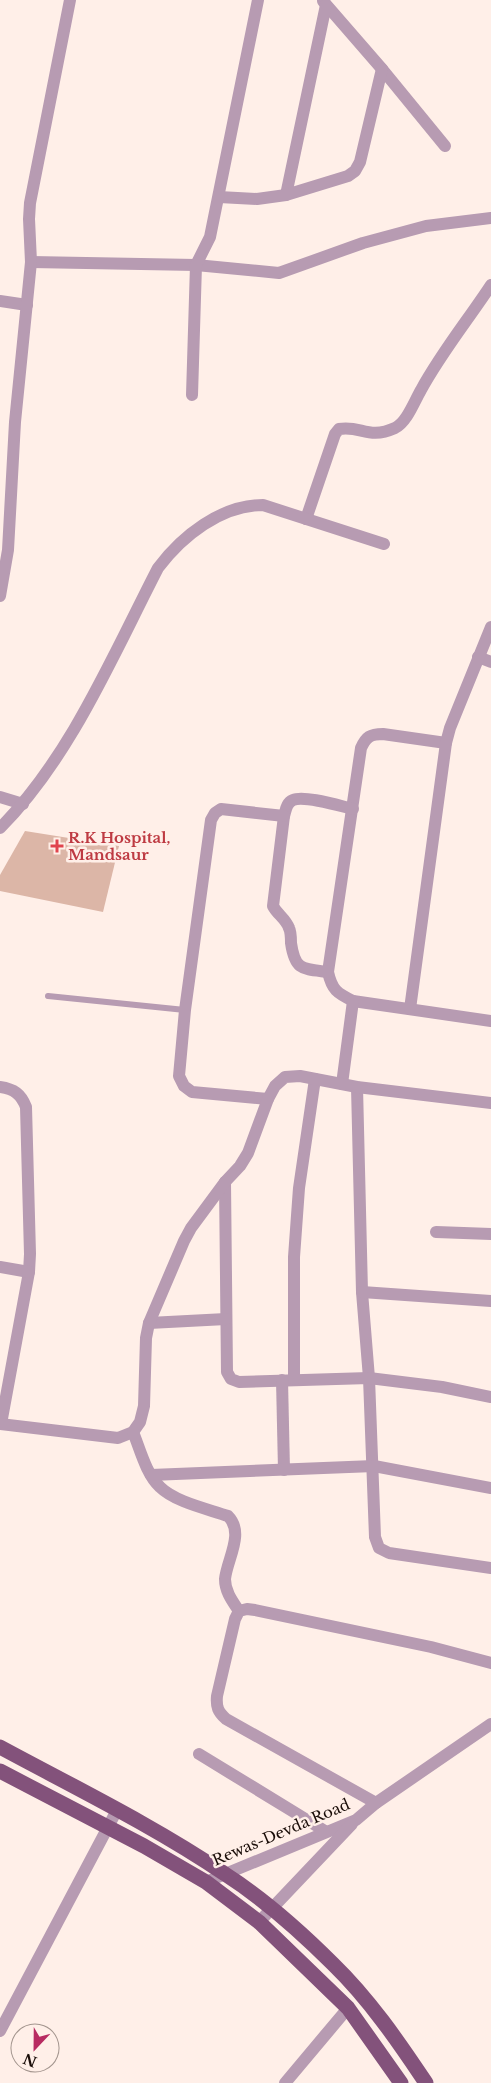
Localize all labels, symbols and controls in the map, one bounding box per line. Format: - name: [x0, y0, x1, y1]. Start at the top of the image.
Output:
- place label: R.K Hospital, Mandsaur: [68, 828, 171, 864]
- marker: R.K Hospital, Mandsaur: [50, 839, 64, 853]
- street label: Rewas-Devda Road: [209, 1794, 353, 1870]
- north arrow: [10, 2023, 60, 2073]
- text: N: [21, 2049, 40, 2071]

